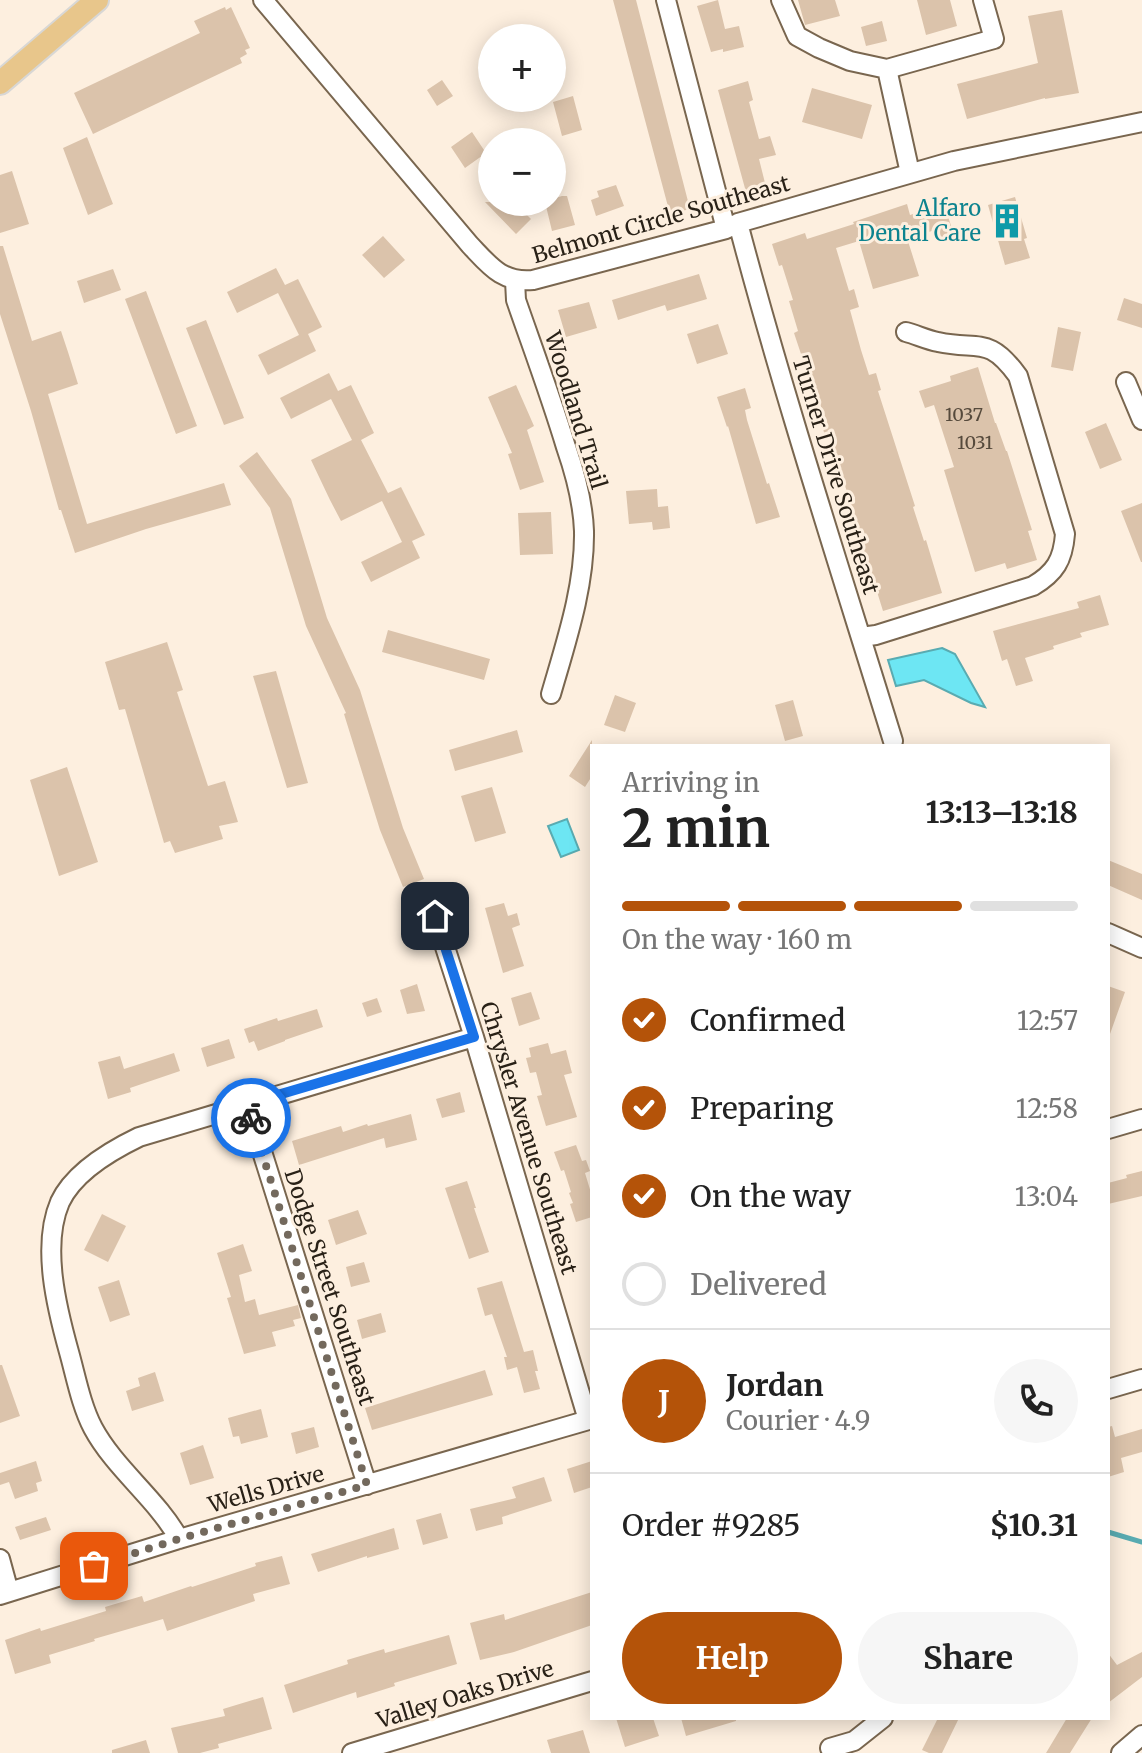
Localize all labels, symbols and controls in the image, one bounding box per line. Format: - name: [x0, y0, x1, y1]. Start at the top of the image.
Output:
- map controls: [478, 24, 566, 216]
- button: +: [478, 24, 566, 112]
- button: −: [478, 128, 566, 216]
- street label: Belmont Circle Southeast: [529, 169, 793, 269]
- place label: Alfaro Dental Care: [858, 194, 981, 247]
- building icon: Alfaro Dental Care: [988, 202, 1026, 240]
- street label: Woodland Trail: [538, 327, 613, 492]
- street label: Turner Drive Southeast: [786, 352, 886, 598]
- house number: 1037: [945, 403, 983, 426]
- house number: 1031: [957, 431, 993, 454]
- text: Arriving in: [622, 766, 760, 799]
- text: 13:13–13:18: [925, 793, 1078, 831]
- text: 2 min: [622, 796, 770, 861]
- pin: [401, 882, 469, 950]
- icon: home: [413, 894, 457, 938]
- text: On the way · 160 m: [622, 923, 852, 956]
- street label: Chrysler Avenue Southeast: [474, 998, 584, 1278]
- icon: check: [622, 998, 666, 1042]
- text: Confirmed: [690, 1001, 845, 1039]
- text: 12:57: [1017, 1004, 1078, 1037]
- courier: [211, 1078, 291, 1158]
- icon: check: [622, 1086, 666, 1130]
- text: Preparing: [690, 1089, 833, 1127]
- text: 12:58: [1016, 1092, 1078, 1125]
- icon: bike: [229, 1096, 273, 1140]
- street label: Dodge Street Southeast: [279, 1165, 382, 1409]
- icon: check: [622, 1174, 666, 1218]
- text: On the way: [690, 1177, 851, 1215]
- text: 13:04: [1015, 1180, 1078, 1213]
- text: Delivered: [690, 1265, 827, 1303]
- button: phone: [994, 1359, 1078, 1443]
- text: Jordan: [726, 1366, 824, 1404]
- text: J: [658, 1382, 670, 1420]
- text: Courier · 4.9: [726, 1404, 870, 1437]
- street label: Wells Drive: [204, 1459, 327, 1519]
- text: Order #9285: [622, 1506, 801, 1544]
- text: $10.31: [989, 1506, 1078, 1544]
- pin: [60, 1532, 128, 1600]
- icon: bag: [72, 1544, 116, 1588]
- button: Help: [622, 1612, 842, 1704]
- button: Share: [858, 1612, 1078, 1704]
- street label: Valley Oaks Drive: [372, 1654, 557, 1734]

